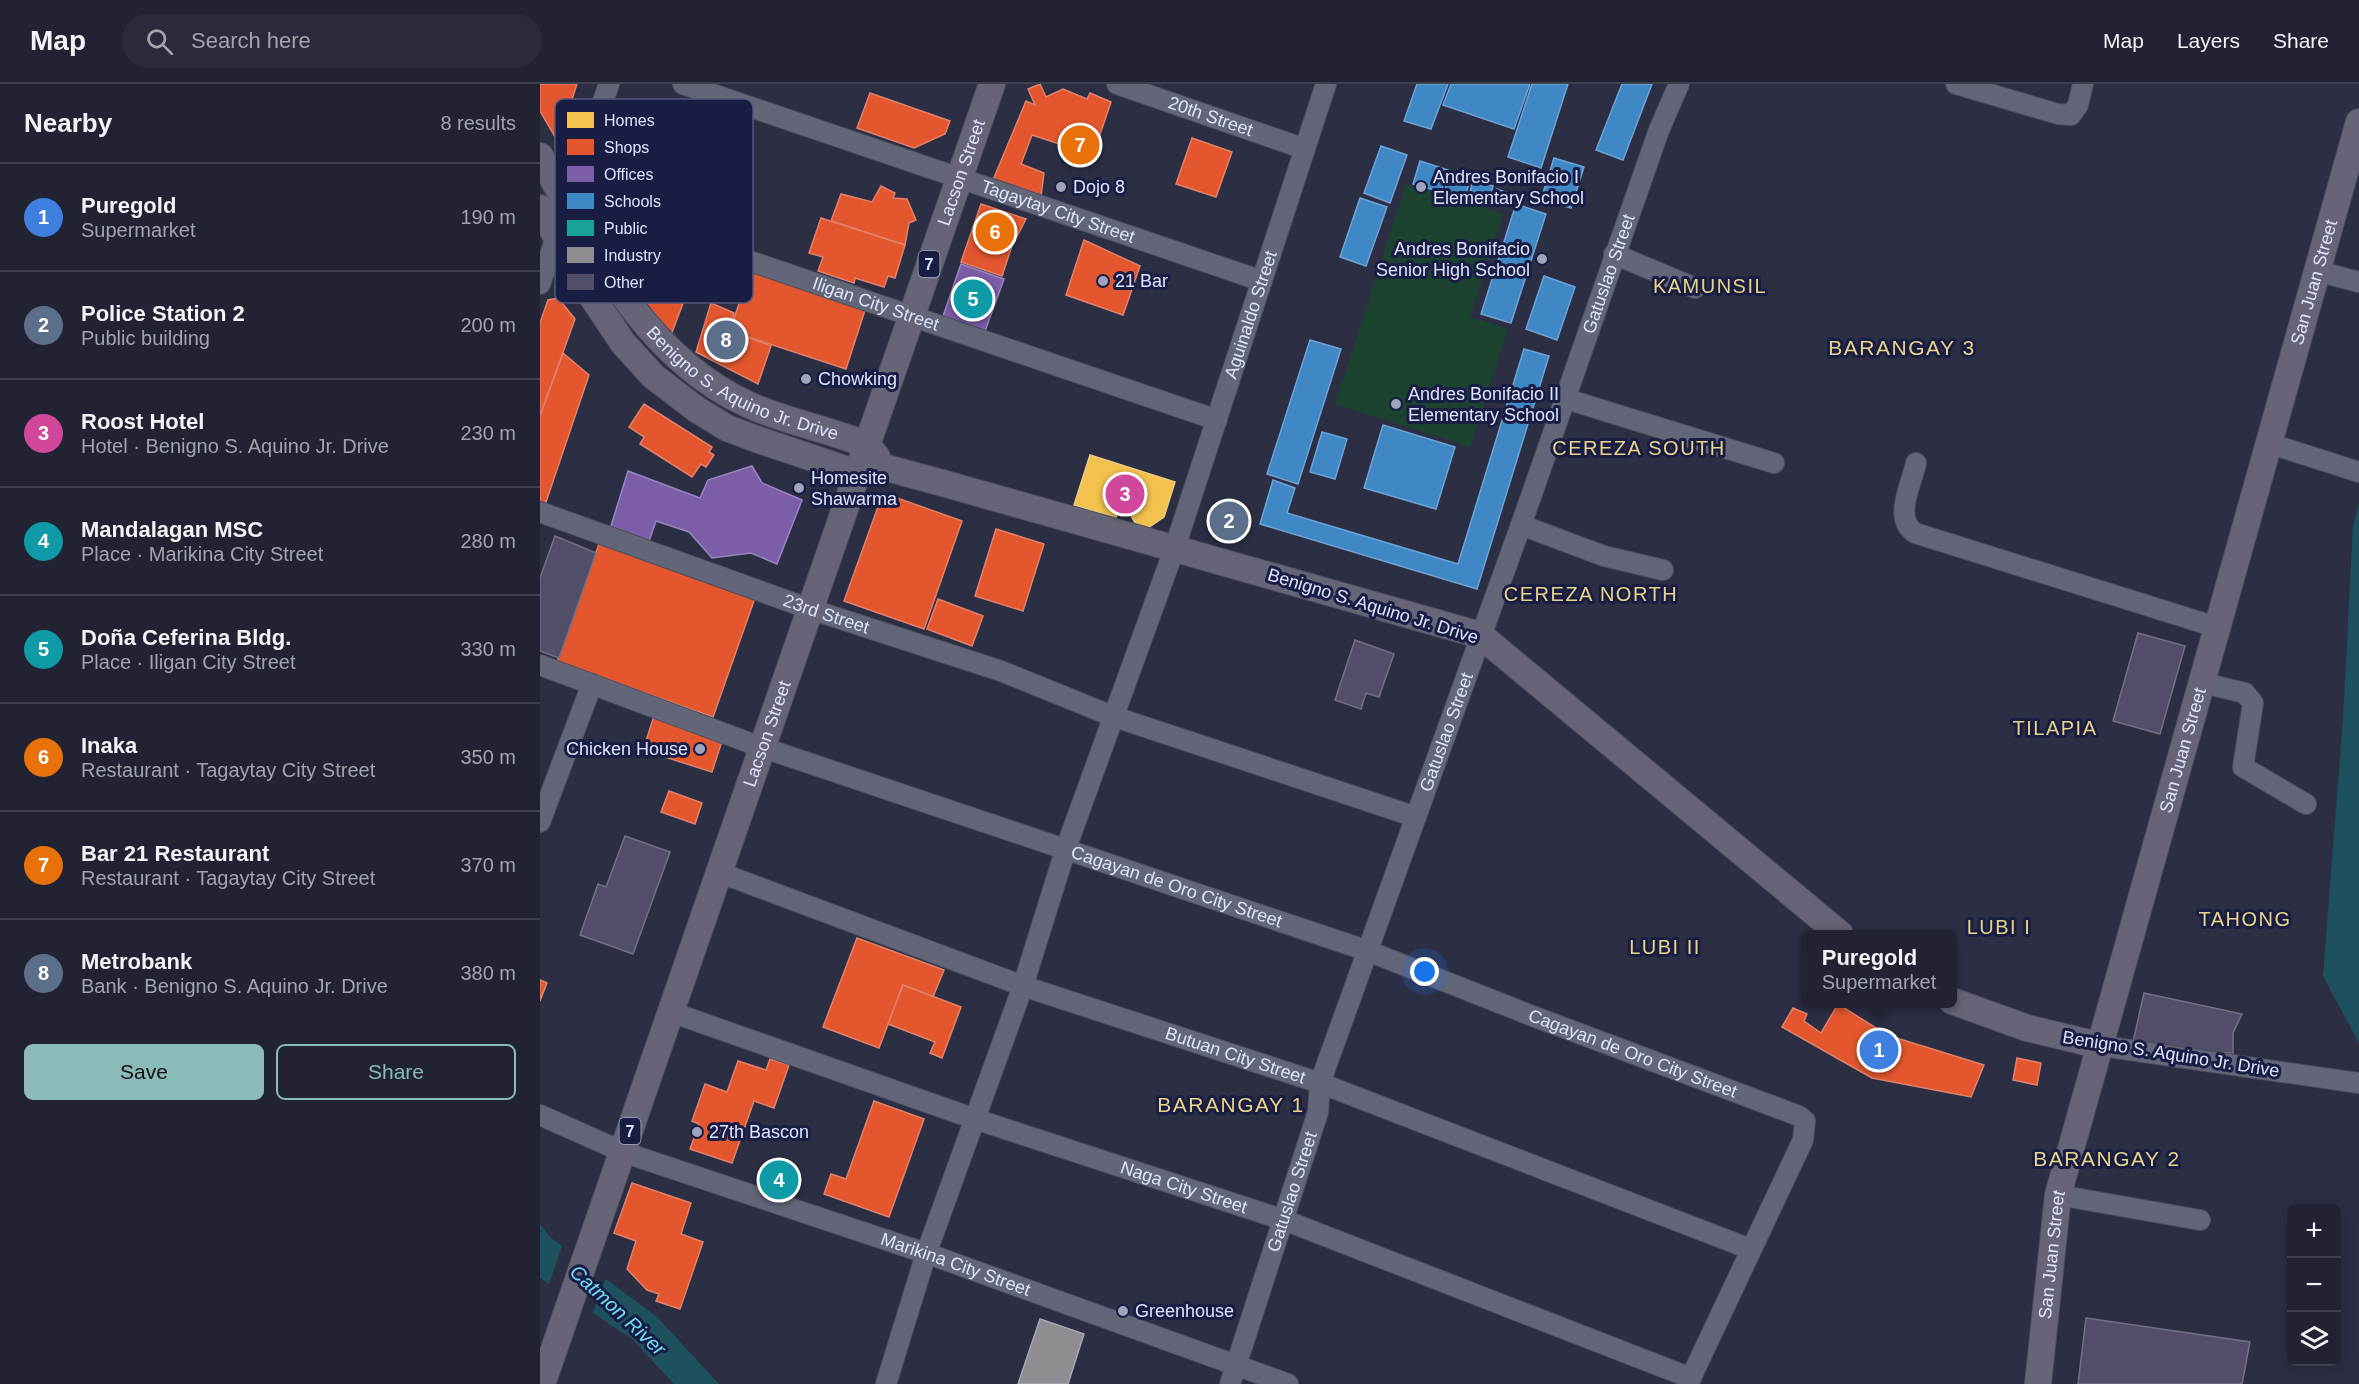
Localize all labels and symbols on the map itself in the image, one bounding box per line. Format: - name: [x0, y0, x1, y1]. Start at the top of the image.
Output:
- street label: 20th Street: [1166, 92, 1255, 140]
- legend: [555, 99, 753, 303]
- text: Homes: [604, 112, 655, 129]
- street label: Lacson Street: [934, 117, 989, 228]
- pin: 7: [1060, 122, 1100, 168]
- text: Shops: [604, 139, 649, 156]
- text: Offices: [604, 166, 654, 183]
- place label: Andres Bonifacio I Elementary School: [1433, 167, 1584, 208]
- street label: Tagaytay City Street: [978, 176, 1137, 247]
- place label: Dojo 8: [1073, 177, 1125, 197]
- marker: Dojo 8: [1054, 180, 1068, 194]
- marker: Andres Bonifacio I Elementary School: [1414, 180, 1428, 194]
- text: Schools: [604, 193, 661, 210]
- pin: 6: [976, 210, 1014, 254]
- street label: Gatuslao Street: [1579, 212, 1639, 336]
- street label: San Juan Street: [2287, 217, 2341, 347]
- text: Public: [604, 220, 648, 237]
- place label: Andres Bonifacio Senior High School: [1376, 239, 1530, 280]
- text: Industry: [604, 247, 661, 264]
- street label: Aguinaldo Street: [1221, 248, 1281, 381]
- road number: 7: [918, 251, 940, 277]
- marker: Andres Bonifacio Senior High School: [1535, 252, 1549, 266]
- place label: 21 Bar: [1115, 271, 1168, 291]
- street label: Iligan City Street: [810, 273, 942, 335]
- text: Other: [604, 274, 645, 291]
- marker: 21 Bar: [1096, 274, 1110, 288]
- district label: KAMUNSIL: [1653, 275, 1767, 297]
- pin: 5: [954, 276, 992, 322]
- pin: 8: [706, 318, 746, 362]
- street label: Benigno S. Aquino Jr. Drive: [643, 322, 841, 444]
- district label: BARANGAY 3: [1828, 336, 1976, 359]
- place label: Chowking: [818, 369, 897, 389]
- marker: Chowking: [799, 372, 813, 386]
- place label: Andres Bonifacio II Elementary School: [1408, 384, 1559, 425]
- marker: Andres Bonifacio II Elementary School: [1389, 397, 1403, 411]
- district label: CEREZA SOUTH: [1552, 437, 1726, 459]
- place label: Homesite Shawarma: [811, 468, 898, 509]
- pin: 3: [1106, 472, 1144, 516]
- marker: Homesite Shawarma: [792, 481, 806, 495]
- pin: 2: [1210, 498, 1248, 544]
- street label: Benigno S. Aquino Jr. Drive: [1265, 564, 1481, 648]
- district label: CEREZA NORTH: [1504, 583, 1678, 605]
- street label: 23rd Street: [781, 590, 872, 638]
- street label: Gatuslao Street: [1416, 670, 1477, 794]
- street label: Lacson Street: [739, 678, 795, 790]
- street label: San Juan Street: [2156, 685, 2210, 815]
- district label: TILAPIA: [2013, 717, 2097, 739]
- place label: Chicken House: [566, 739, 688, 759]
- marker: Chicken House: [693, 742, 707, 756]
- street label: Cagayan de Oro City Street: [1068, 842, 1285, 931]
- district label: TAHONG: [2198, 908, 2292, 930]
- district label: LUBI I: [1967, 916, 2031, 938]
- district label: LUBI II: [1629, 936, 1701, 958]
- your location: [1410, 957, 1439, 986]
- street label: Cagayan de Oro City Street: [1526, 1005, 1740, 1102]
- street label: Butuan City Street: [1163, 1023, 1308, 1088]
- street label: Benigno S. Aquino Jr. Drive: [2061, 1027, 2281, 1081]
- pin: 1: [1860, 1028, 1898, 1072]
- district label: BARANGAY 1: [1157, 1093, 1305, 1116]
- road number: 7: [620, 1118, 640, 1144]
- place label: 27th Bascon: [709, 1122, 809, 1142]
- marker: 27th Bascon: [690, 1125, 704, 1139]
- street label: Gatuslao Street: [1263, 1129, 1321, 1254]
- district label: BARANGAY 2: [2033, 1147, 2181, 1170]
- street label: Naga City Street: [1118, 1157, 1250, 1217]
- pin: 4: [760, 1158, 798, 1202]
- street label: San Juan Street: [2035, 1188, 2069, 1320]
- street label: Marikina City Street: [878, 1229, 1033, 1300]
- water label: Catmon River: [566, 1260, 671, 1361]
- place label: Greenhouse: [1135, 1301, 1234, 1321]
- marker: Greenhouse: [1116, 1304, 1130, 1318]

